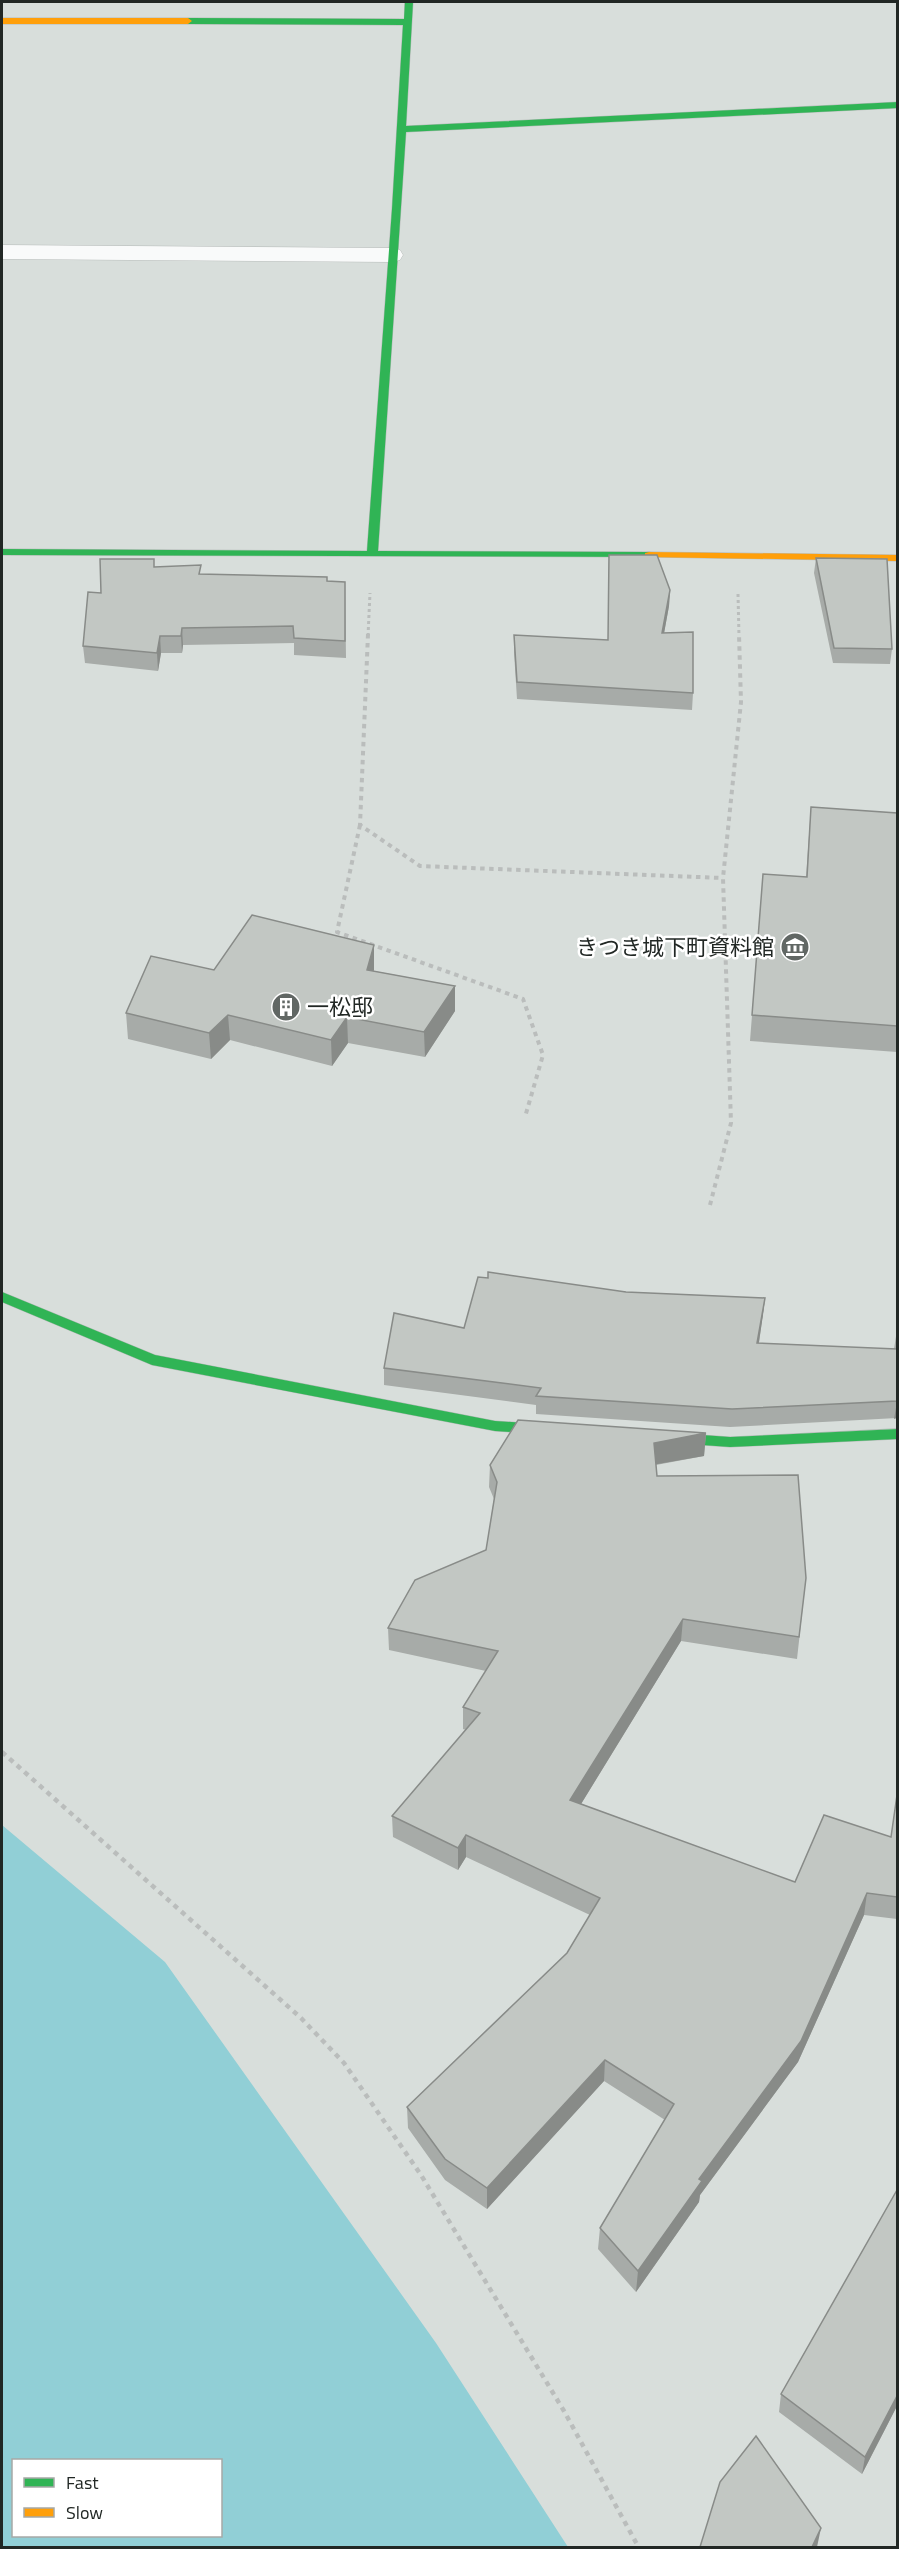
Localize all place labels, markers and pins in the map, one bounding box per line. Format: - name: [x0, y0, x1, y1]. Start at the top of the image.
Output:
- place label: きつき城下町資料館: [576, 930, 774, 964]
- museum icon: きつき城下町資料館: [779, 931, 811, 963]
- place label: 一松邸: [307, 990, 373, 1024]
- building icon: 一松邸: [270, 991, 302, 1023]

